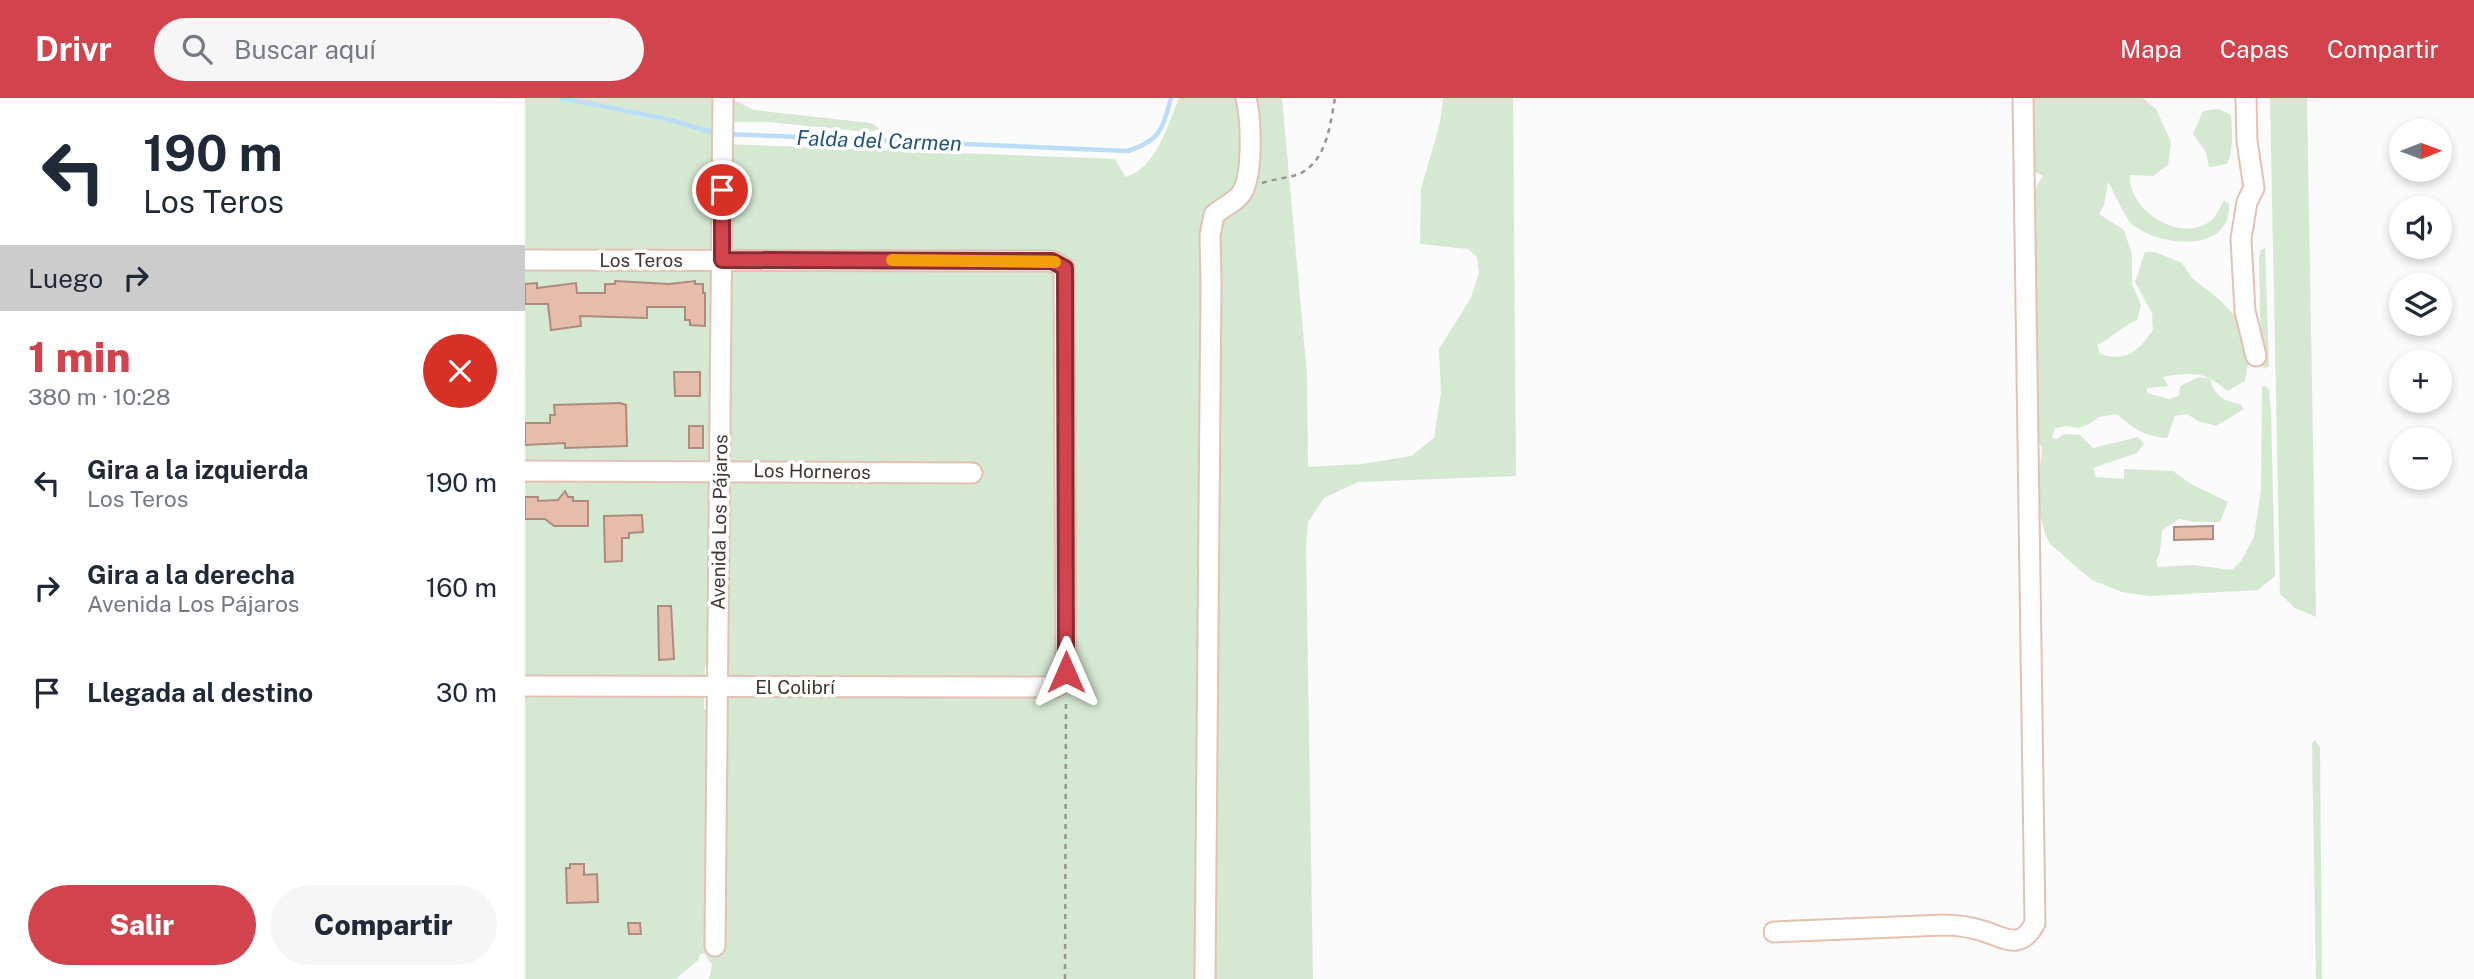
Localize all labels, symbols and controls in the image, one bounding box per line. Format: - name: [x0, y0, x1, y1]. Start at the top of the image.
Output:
- search box: [154, 18, 644, 81]
- text: Drivr: [35, 30, 112, 68]
- icon: search: [178, 30, 216, 68]
- text: Buscar aquí: [234, 34, 376, 65]
- text: Mapa: [2120, 35, 2182, 63]
- text: Capas: [2220, 35, 2289, 63]
- text: Compartir: [2327, 35, 2439, 63]
- north arrow: [2389, 119, 2452, 182]
- map controls: [2389, 119, 2452, 490]
- text: 190 m: [143, 124, 283, 182]
- water label: Falda del Carmen: [796, 125, 962, 156]
- icon: left: [28, 126, 119, 217]
- pin: [692, 160, 752, 220]
- icon: arrive: [703, 171, 741, 209]
- text: Los Teros: [143, 183, 284, 220]
- button: sound: [2389, 196, 2452, 259]
- street label: Los Teros: [599, 249, 683, 271]
- icon: right: [117, 259, 155, 297]
- text: Luego: [28, 263, 103, 294]
- button: layers: [2389, 273, 2452, 336]
- text: 1 min: [28, 332, 131, 381]
- button: close: [423, 334, 497, 408]
- button: +: [2389, 350, 2452, 413]
- text: 380 m · 10:28: [28, 383, 171, 410]
- button: −: [2389, 427, 2452, 490]
- street label: Avenida Los Pájaros: [706, 434, 732, 610]
- text: Gira a la izquierda: [87, 454, 309, 485]
- street label: Los Horneros: [753, 459, 871, 483]
- icon: left: [28, 464, 66, 502]
- text: 190 m: [426, 467, 497, 498]
- text: Los Teros: [87, 485, 188, 512]
- text: Gira a la derecha: [87, 559, 295, 590]
- icon: right: [28, 569, 66, 607]
- text: 160 m: [426, 572, 497, 603]
- text: Avenida Los Pájaros: [87, 590, 300, 617]
- position arrow: [1029, 635, 1103, 709]
- icon: arrive: [28, 674, 66, 712]
- street label: El Colibrí: [755, 676, 835, 698]
- text: Llegada al destino: [87, 677, 313, 708]
- text: 30 m: [436, 677, 497, 708]
- button: Salir: [28, 885, 256, 965]
- button: Compartir: [270, 885, 497, 965]

